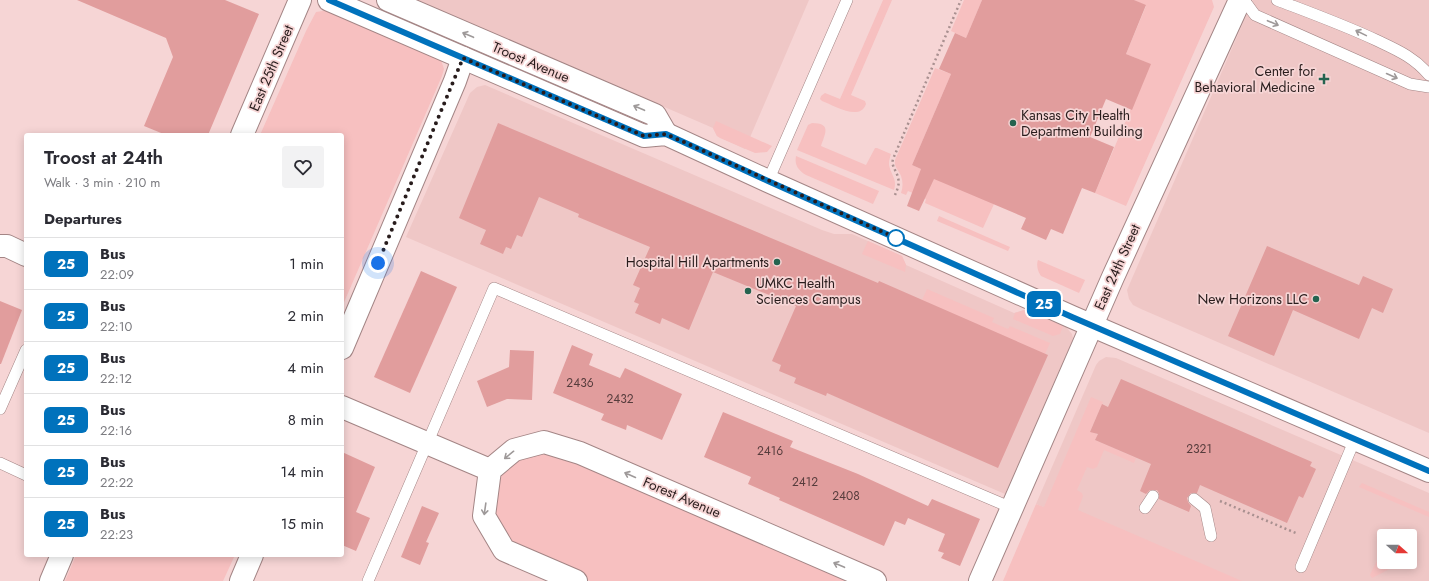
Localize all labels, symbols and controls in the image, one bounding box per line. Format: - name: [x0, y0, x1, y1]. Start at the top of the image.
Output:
- one-way arrow: [1267, 20, 1279, 28]
- street label: East 25th Street: [244, 21, 298, 114]
- one-way arrow: [1356, 29, 1368, 36]
- one-way arrow: [463, 30, 475, 38]
- street label: Troost Avenue: [489, 37, 573, 87]
- place label: Center for Behavioral Medicine: [1195, 61, 1315, 97]
- marker: Center for Behavioral Medicine: [1318, 73, 1330, 85]
- one-way arrow: [1386, 73, 1398, 80]
- one-way arrow: [633, 104, 645, 112]
- place label: Kansas City Health Department Building: [1021, 105, 1143, 141]
- marker: Kansas City Health Department Building: [1008, 118, 1018, 128]
- text: Troost at 24th: [44, 144, 163, 171]
- button: heart: [282, 146, 324, 188]
- text: Walk · 3 min · 210 m: [44, 173, 160, 192]
- text: Departures: [44, 208, 122, 230]
- street label: East 24th Street: [1089, 220, 1145, 313]
- unlabelled marker: [887, 229, 905, 247]
- text: Bus: [100, 243, 125, 265]
- place label: Hospital Hill Apartments: [626, 252, 769, 272]
- text: 1 min: [289, 253, 324, 275]
- your location: [368, 253, 388, 273]
- text: 25: [57, 254, 75, 274]
- marker: Hospital Hill Apartments: [772, 257, 782, 267]
- text: 22:09: [100, 265, 134, 284]
- place label: UMKC Health Sciences Campus: [756, 273, 861, 309]
- marker: UMKC Health Sciences Campus: [743, 286, 753, 296]
- place label: New Horizons LLC: [1197, 289, 1308, 309]
- line badge: 25: [1026, 291, 1062, 317]
- text: 25: [1035, 294, 1053, 314]
- marker: New Horizons LLC: [1311, 294, 1321, 304]
- text: Bus: [100, 295, 125, 317]
- text: 2 min: [287, 305, 324, 327]
- text: 25: [57, 306, 75, 326]
- text: 22:10: [100, 317, 132, 336]
- text: Bus: [100, 347, 125, 369]
- text: 4 min: [287, 357, 324, 379]
- text: 25: [57, 358, 75, 378]
- text: 22:12: [100, 369, 132, 388]
- house number: 2436: [566, 374, 594, 392]
- house number: 2432: [606, 390, 634, 408]
- text: Bus: [100, 399, 125, 421]
- text: 8 min: [288, 409, 324, 431]
- text: 25: [57, 410, 75, 430]
- text: 22:16: [100, 421, 132, 440]
- house number: 2321: [1186, 440, 1212, 458]
- house number: 2416: [757, 442, 783, 460]
- one-way arrow: [503, 450, 514, 459]
- text: Bus: [100, 451, 125, 473]
- text: 14 min: [281, 461, 324, 483]
- text: 25: [57, 462, 75, 482]
- one-way arrow: [624, 470, 636, 478]
- street label: Forest Avenue: [640, 472, 724, 522]
- text: 22:22: [100, 473, 134, 492]
- house number: 2412: [792, 473, 818, 491]
- house number: 2408: [832, 487, 860, 505]
- one-way arrow: [481, 502, 489, 515]
- text: Bus: [100, 503, 125, 525]
- text: 15 min: [281, 513, 324, 535]
- text: 25: [57, 514, 75, 534]
- text: 22:23: [100, 525, 133, 544]
- north arrow: [1377, 529, 1417, 569]
- map controls: [1377, 529, 1417, 569]
- one-way arrow: [834, 561, 846, 569]

